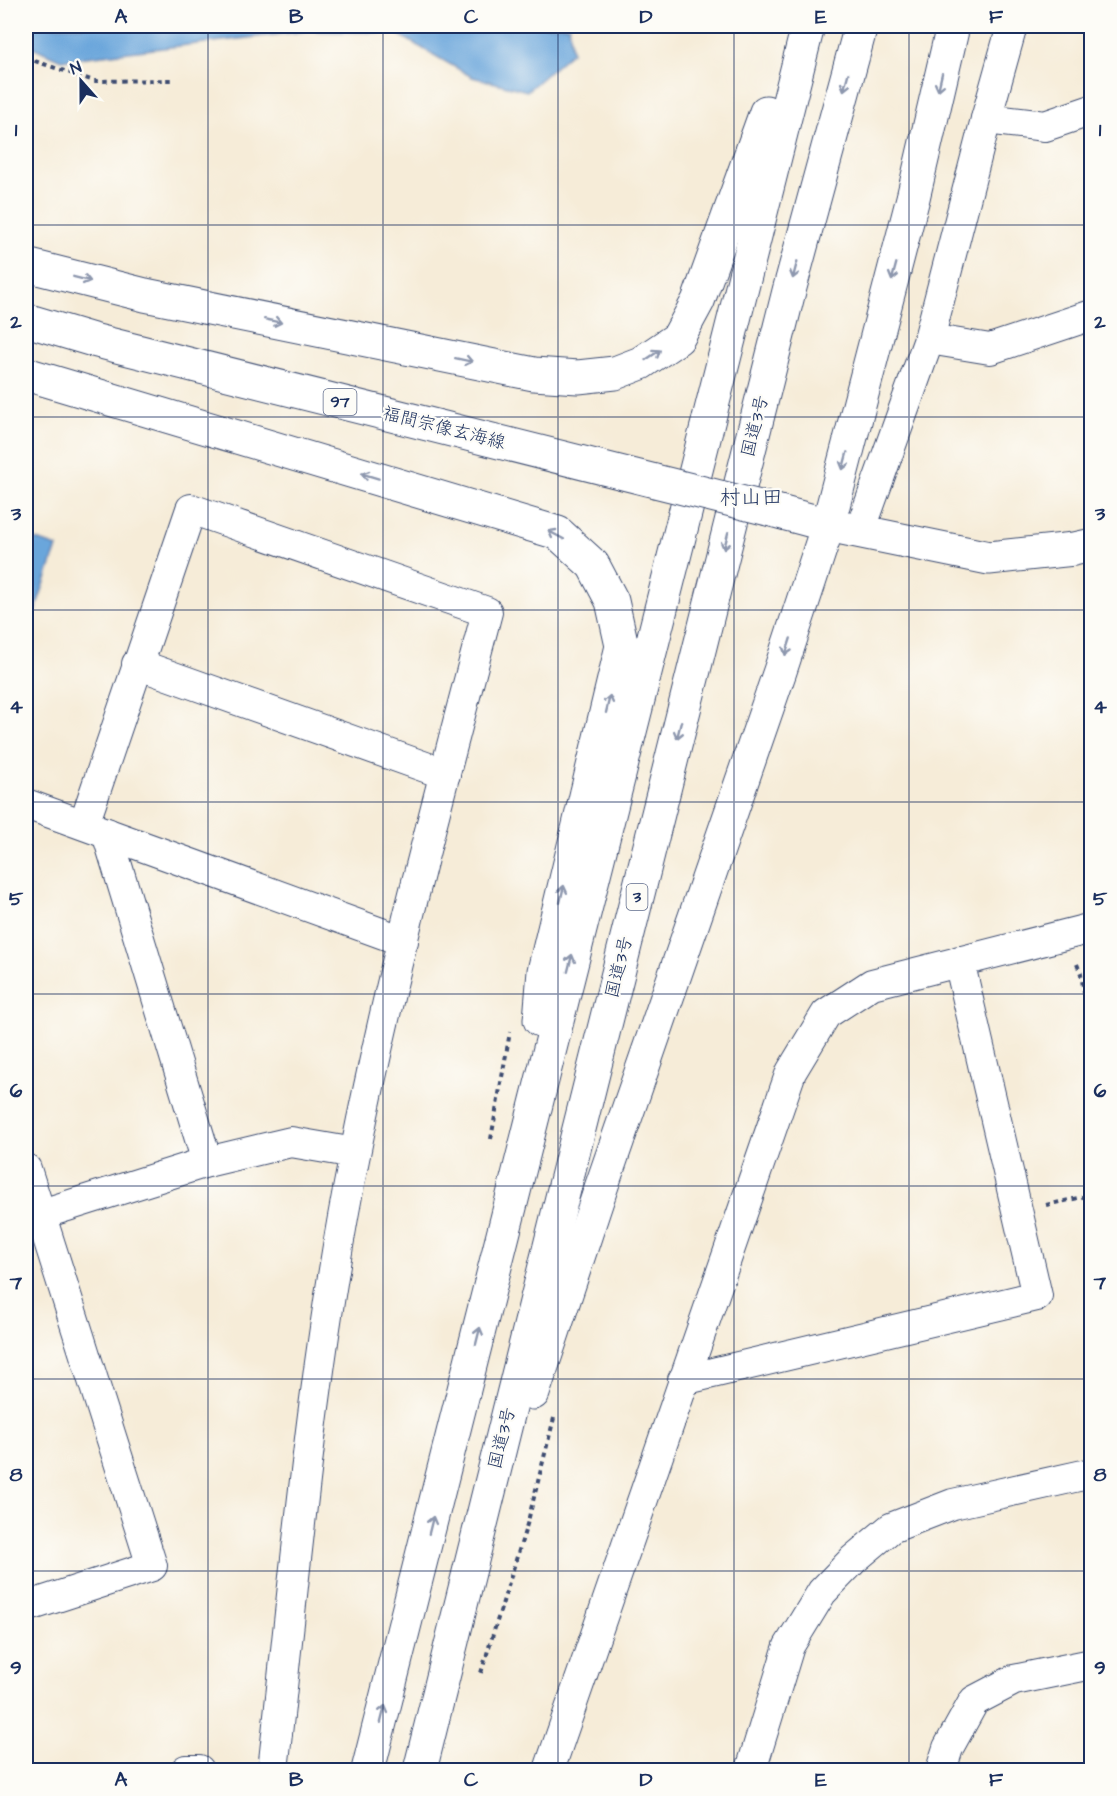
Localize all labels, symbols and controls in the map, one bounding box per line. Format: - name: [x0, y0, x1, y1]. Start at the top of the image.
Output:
- text: A: [115, 3, 128, 31]
- text: B: [289, 3, 304, 31]
- text: C: [464, 3, 479, 31]
- text: D: [640, 3, 653, 31]
- text: E: [815, 3, 827, 31]
- text: F: [989, 3, 1004, 31]
- north arrow: [51, 51, 111, 111]
- text: N: [67, 56, 85, 80]
- one-way arrow: [840, 72, 851, 91]
- one-way arrow: [934, 72, 945, 92]
- text: 1: [15, 116, 18, 144]
- text: 1: [1099, 116, 1102, 144]
- one-way arrow: [788, 260, 800, 279]
- one-way arrow: [888, 262, 899, 281]
- one-way arrow: [73, 274, 92, 286]
- text: 2: [9, 308, 22, 336]
- text: 2: [1093, 308, 1106, 336]
- one-way arrow: [263, 316, 282, 327]
- one-way arrow: [644, 348, 661, 360]
- one-way arrow: [454, 355, 473, 366]
- road number: 97: [324, 389, 356, 415]
- street label: 国道3号: [735, 392, 775, 460]
- street label: 福間宗像玄海線: [380, 401, 508, 455]
- one-way arrow: [839, 451, 850, 470]
- one-way arrow: [361, 470, 380, 481]
- district label: 村山田: [720, 483, 783, 512]
- text: 3: [10, 500, 22, 528]
- text: 3: [1094, 500, 1106, 528]
- one-way arrow: [548, 529, 565, 541]
- one-way arrow: [720, 531, 732, 550]
- one-way arrow: [782, 637, 793, 656]
- text: 4: [9, 693, 23, 721]
- text: 4: [1093, 693, 1107, 721]
- one-way arrow: [602, 695, 614, 714]
- one-way arrow: [673, 720, 684, 739]
- road number: 3: [626, 884, 648, 910]
- text: 5: [9, 885, 24, 913]
- one-way arrow: [557, 885, 569, 904]
- text: 5: [1093, 885, 1108, 913]
- street label: 国道3号: [599, 933, 639, 1001]
- one-way arrow: [565, 954, 577, 973]
- text: 6: [10, 1077, 23, 1105]
- text: 6: [1094, 1077, 1107, 1105]
- text: 7: [9, 1269, 23, 1297]
- text: 7: [1093, 1269, 1107, 1297]
- one-way arrow: [472, 1326, 484, 1345]
- street label: 国道3号: [482, 1404, 522, 1472]
- text: 8: [10, 1461, 23, 1489]
- text: 8: [1094, 1461, 1107, 1489]
- one-way arrow: [425, 1516, 437, 1535]
- text: 9: [10, 1654, 22, 1682]
- text: 9: [1094, 1654, 1106, 1682]
- one-way arrow: [377, 1705, 389, 1724]
- text: A: [115, 1766, 128, 1794]
- text: B: [289, 1766, 304, 1794]
- text: C: [464, 1766, 479, 1794]
- text: D: [640, 1766, 653, 1794]
- text: E: [815, 1766, 827, 1794]
- text: F: [989, 1766, 1004, 1794]

